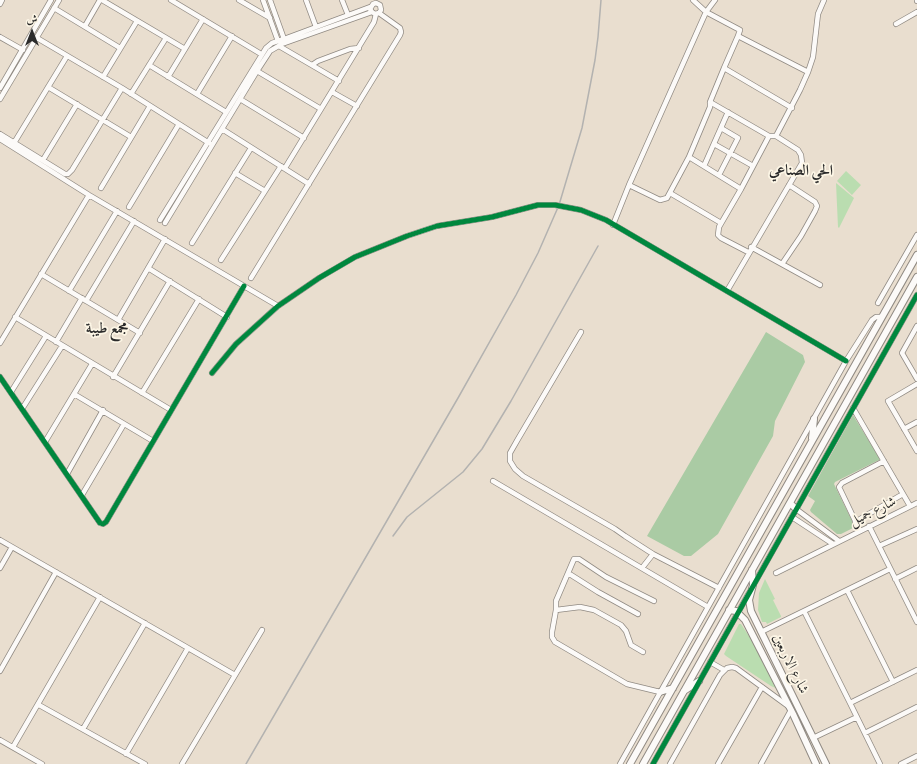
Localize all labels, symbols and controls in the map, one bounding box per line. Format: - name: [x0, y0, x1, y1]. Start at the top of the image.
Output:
- north arrow: [12, 12, 52, 52]
- text: ش: [27, 13, 37, 27]
- district label: الحي الصناعي: [769, 162, 833, 180]
- district label: مجمع طيبة: [86, 320, 128, 338]
- street label: شارع جميل: [847, 494, 899, 530]
- street label: شارع الاربعين: [768, 631, 812, 697]

